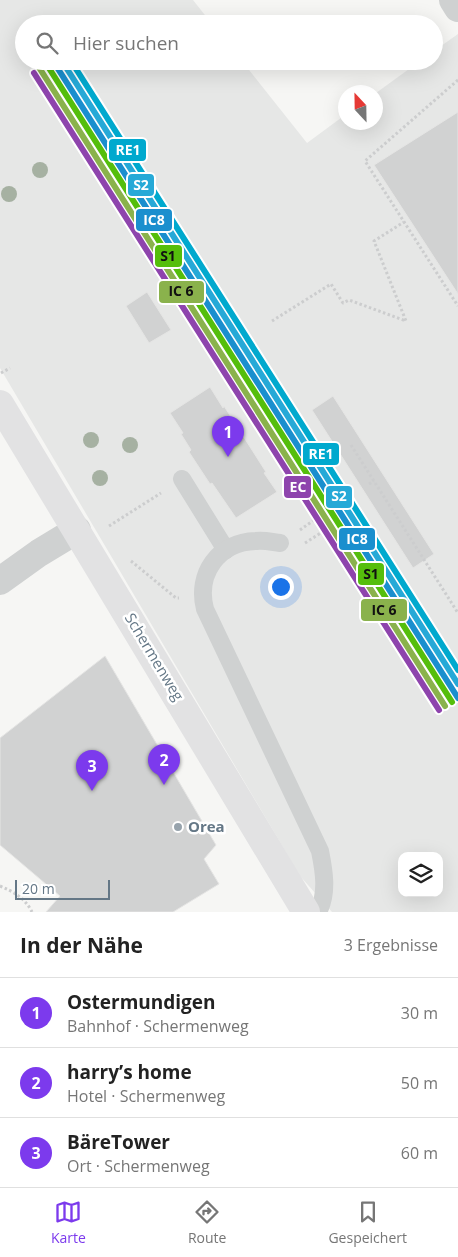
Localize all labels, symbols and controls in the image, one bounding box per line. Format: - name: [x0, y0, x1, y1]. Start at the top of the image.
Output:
- search box: [15, 15, 443, 70]
- icon: search: [33, 29, 61, 57]
- text: Hier suchen: [73, 30, 179, 56]
- north arrow: [338, 85, 383, 130]
- line badge: RE1: [108, 138, 147, 162]
- text: RE1: [115, 140, 141, 159]
- line badge: S2: [127, 173, 155, 197]
- text: S2: [133, 175, 149, 194]
- line badge: IC8: [135, 208, 173, 232]
- text: IC8: [143, 210, 165, 229]
- line badge: S1: [154, 244, 183, 268]
- text: S1: [160, 246, 176, 265]
- line badge: IC 6: [158, 280, 205, 304]
- text: IC 6: [168, 281, 194, 300]
- pin: 1: [212, 416, 244, 457]
- line badge: RE1: [302, 442, 340, 466]
- text: RE1: [308, 444, 334, 463]
- line badge: EC: [283, 475, 312, 499]
- text: EC: [290, 477, 306, 496]
- line badge: S2: [325, 485, 353, 509]
- text: S2: [331, 486, 347, 505]
- line badge: IC8: [338, 527, 376, 551]
- text: IC8: [346, 529, 368, 548]
- line badge: S1: [357, 562, 385, 586]
- text: S1: [363, 564, 379, 583]
- your location: [268, 574, 294, 600]
- line badge: IC 6: [360, 598, 408, 622]
- text: IC 6: [371, 600, 397, 619]
- street label: Schermenweg: [121, 609, 189, 704]
- pin: 2: [148, 744, 180, 785]
- pin: 3: [76, 750, 108, 791]
- place label: Orea: [188, 816, 225, 836]
- marker: Orea: [172, 821, 184, 833]
- map controls: [398, 852, 443, 897]
- button: layers: [398, 852, 443, 897]
- scale bar: [15, 877, 110, 900]
- text: 20 m: [22, 879, 55, 898]
- text: In der Nähe: [20, 931, 143, 959]
- text: 3 Ergebnisse: [344, 934, 438, 956]
- text: Ostermundigen: [67, 989, 216, 1015]
- text: 1: [31, 1002, 41, 1024]
- text: 30 m: [401, 1002, 438, 1024]
- text: Bahnhof · Schermenweg: [67, 1015, 249, 1037]
- text: harry’s home: [67, 1059, 192, 1085]
- text: 2: [31, 1072, 41, 1094]
- text: 50 m: [401, 1072, 438, 1094]
- text: Hotel · Schermenweg: [67, 1085, 225, 1107]
- text: BäreTower: [67, 1129, 170, 1155]
- text: 3: [31, 1142, 41, 1164]
- text: 60 m: [401, 1142, 438, 1164]
- text: Ort · Schermenweg: [67, 1155, 210, 1177]
- tab: Karte: [51, 1198, 86, 1247]
- tab: Route: [188, 1198, 226, 1247]
- tab: Gespeichert: [328, 1198, 407, 1247]

